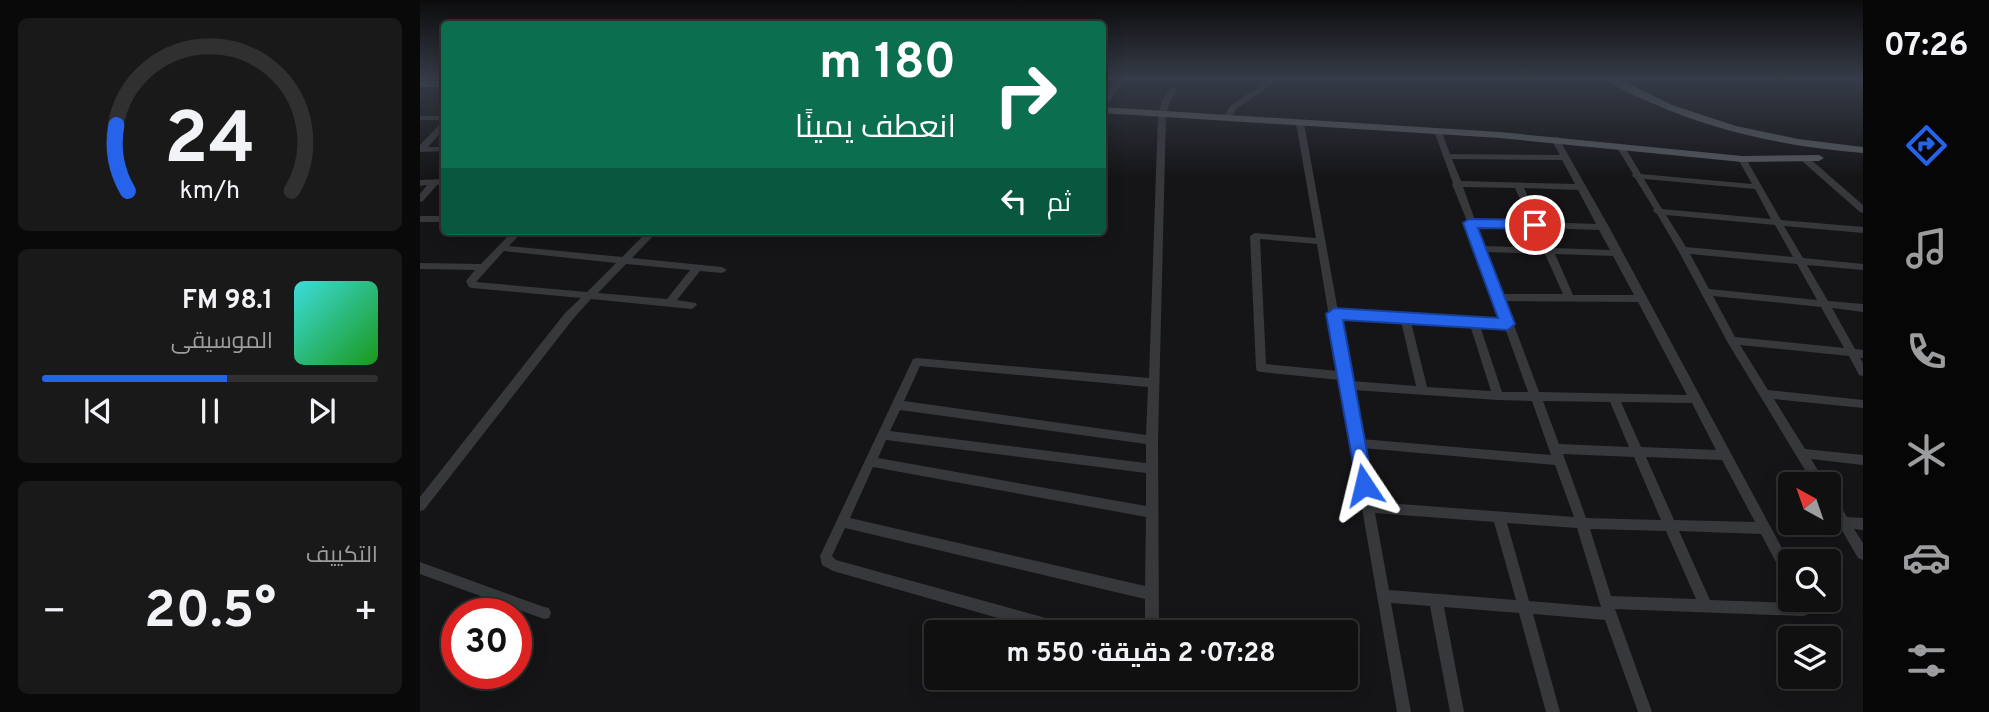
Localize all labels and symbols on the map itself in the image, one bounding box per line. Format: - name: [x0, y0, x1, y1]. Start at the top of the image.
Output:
- pin: [1505, 195, 1565, 255]
- position arrow: [1327, 448, 1401, 522]
- north arrow: [1778, 472, 1841, 536]
- speed limit sign: 30: [441, 598, 532, 689]

